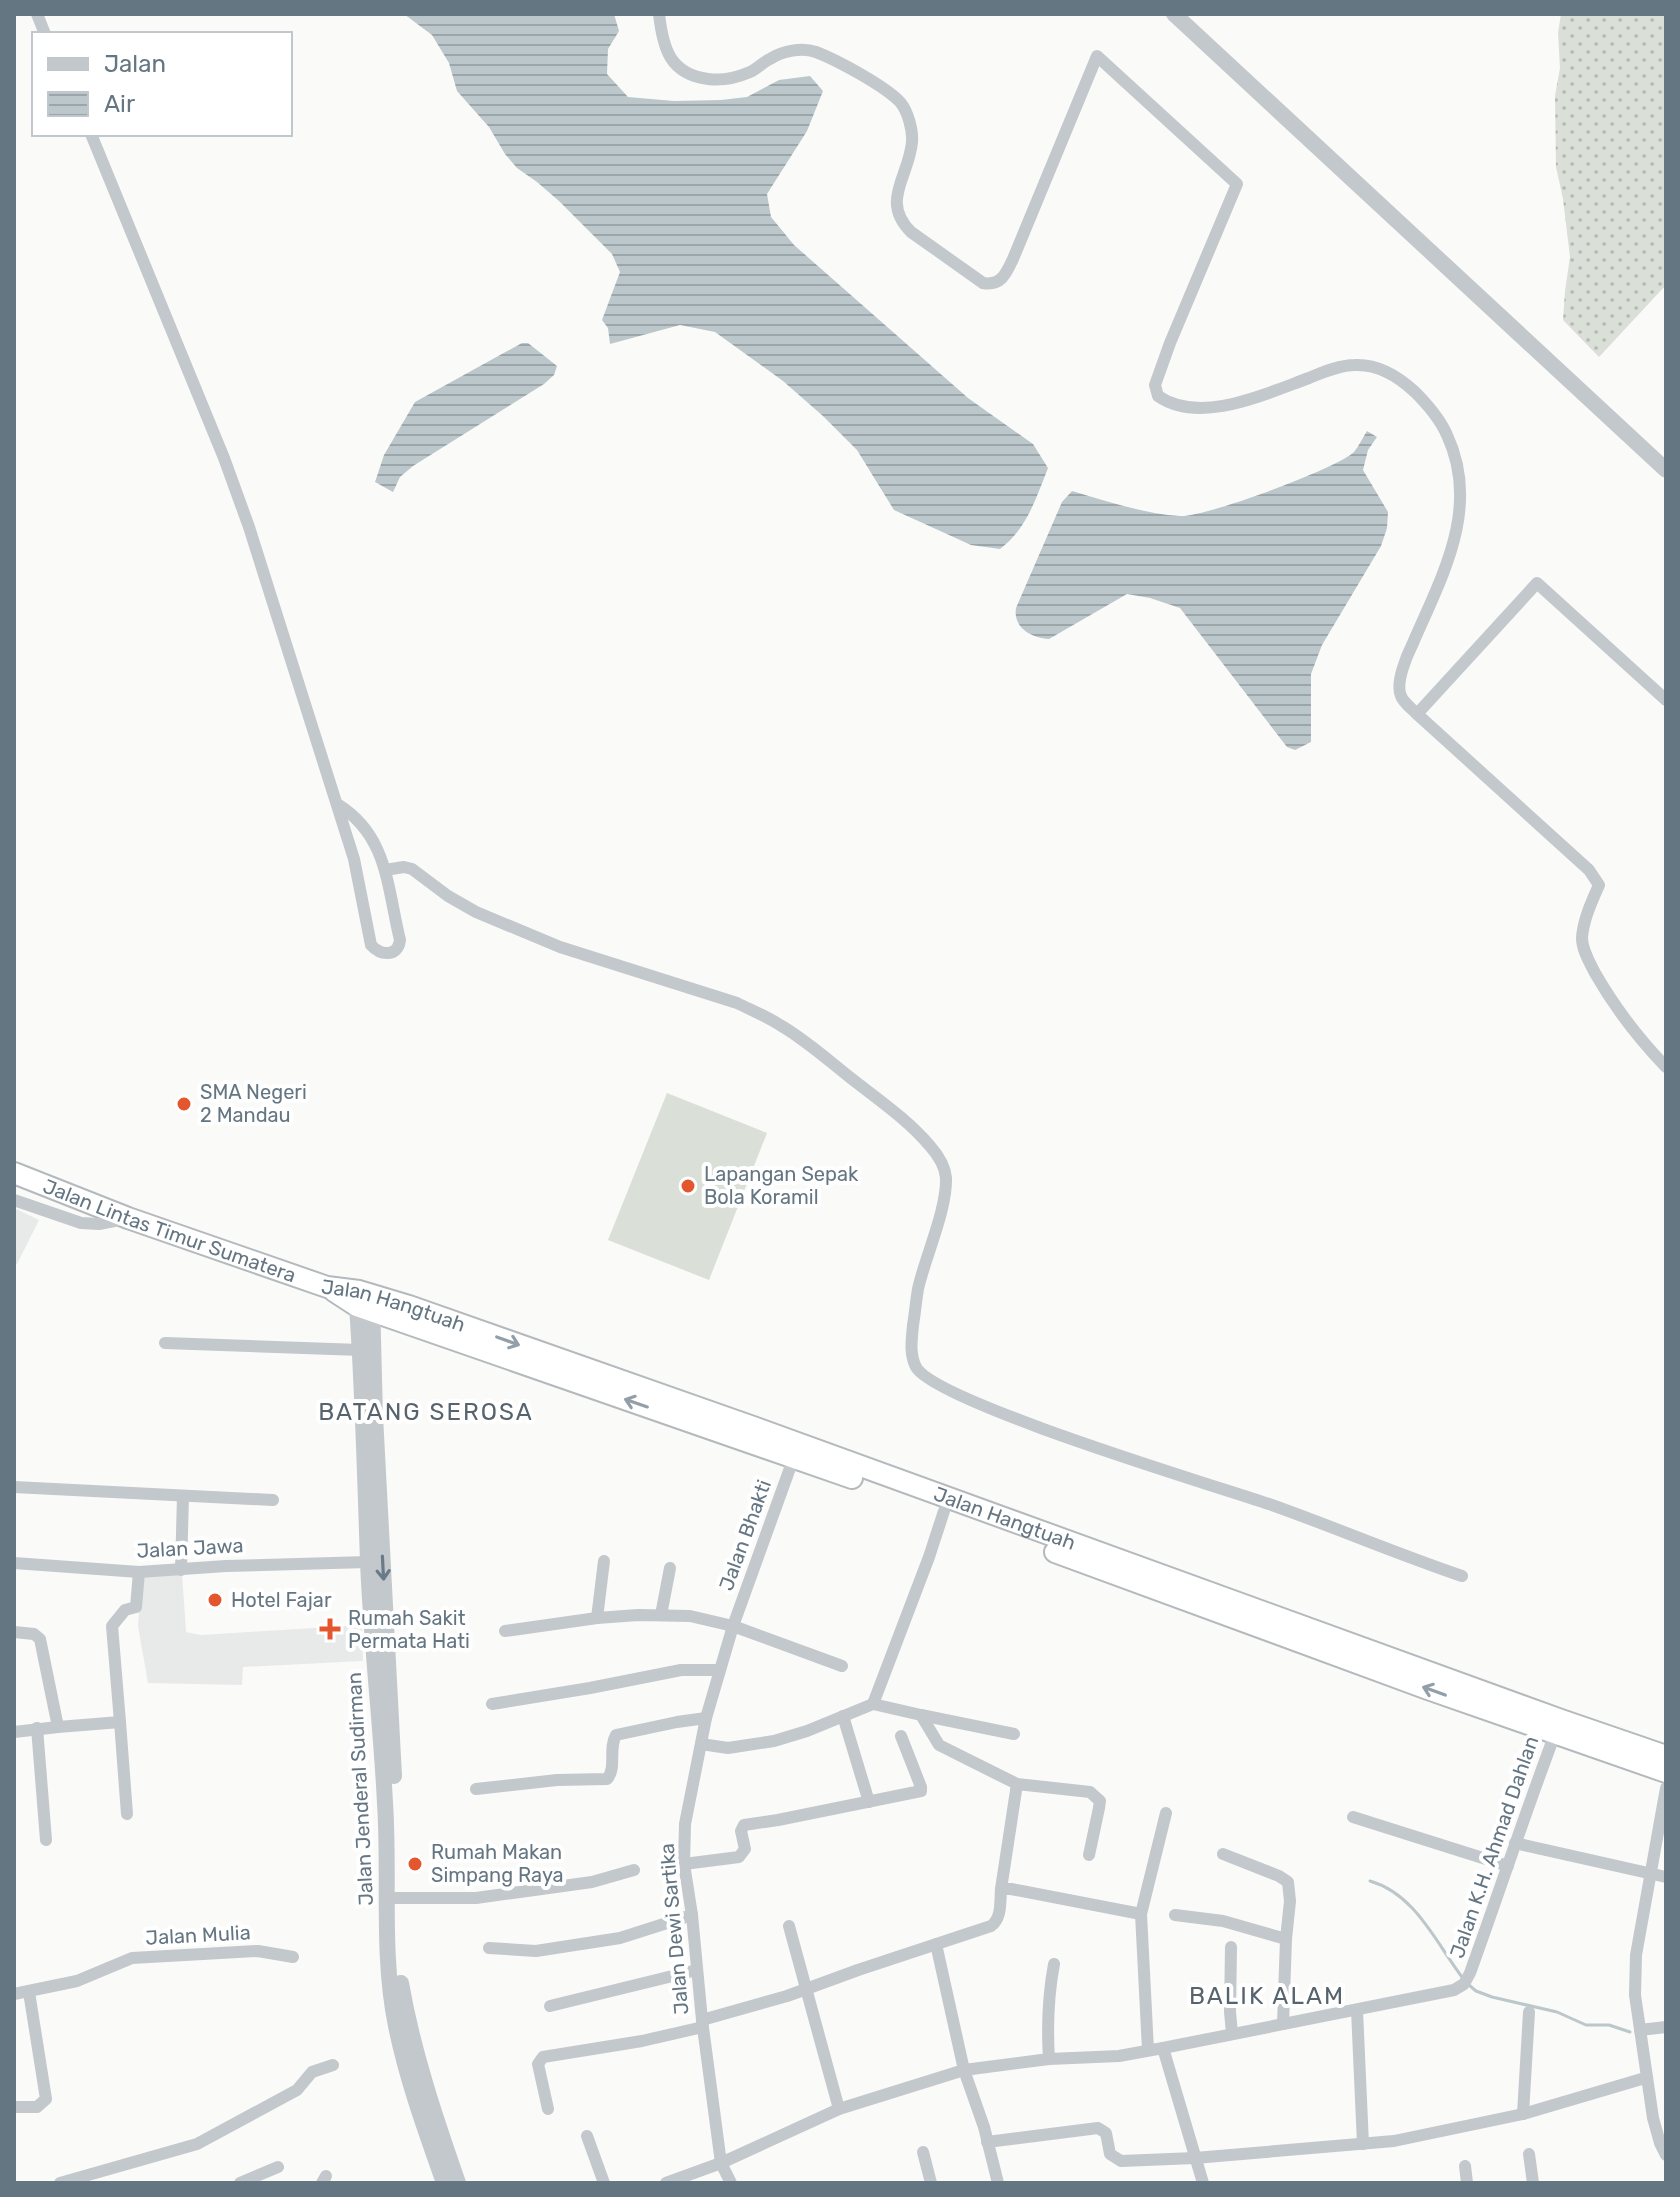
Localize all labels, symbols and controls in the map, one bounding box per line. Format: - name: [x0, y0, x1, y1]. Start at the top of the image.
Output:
- legend: [32, 32, 292, 136]
- text: Jalan: [104, 50, 166, 78]
- text: Air: [104, 90, 135, 118]
- place label: SMA Negeri 2 Mandau: [200, 1080, 307, 1127]
- marker: SMA Negeri 2 Mandau: [175, 1095, 193, 1113]
- place label: Lapangan Sepak Bola Koramil: [704, 1162, 859, 1209]
- street label: Jalan Lintas Timur Sumatera: [40, 1174, 299, 1287]
- marker: Lapangan Sepak Bola Koramil: [679, 1177, 697, 1195]
- street label: Jalan Hangtuah: [320, 1274, 469, 1337]
- one-way arrow: [496, 1335, 520, 1349]
- one-way arrow: [624, 1395, 649, 1410]
- district label: BATANG SEROSA: [318, 1398, 534, 1426]
- street label: Jalan Bhakti: [714, 1476, 776, 1594]
- street label: Jalan Hangtuah: [931, 1482, 1079, 1555]
- street label: Jalan Jawa: [136, 1533, 244, 1563]
- one-way arrow: [376, 1554, 391, 1581]
- place label: Hotel Fajar: [231, 1588, 332, 1612]
- marker: Hotel Fajar: [206, 1591, 224, 1609]
- place label: Rumah Sakit Permata Hati: [348, 1606, 470, 1653]
- marker: Rumah Sakit Permata Hati: [319, 1618, 341, 1640]
- street label: Jalan Jenderal Sudirman: [342, 1672, 378, 1906]
- one-way arrow: [1422, 1683, 1446, 1697]
- street label: Jalan K.H. Ahmad Dahlan: [1445, 1733, 1543, 1961]
- place label: Rumah Makan Simpang Raya: [431, 1840, 564, 1887]
- street label: Jalan Dewi Sartika: [655, 1842, 693, 2016]
- marker: Rumah Makan Simpang Raya: [406, 1855, 424, 1873]
- street label: Jalan Mulia: [145, 1920, 251, 1950]
- district label: BALIK ALAM: [1189, 1982, 1345, 2010]

